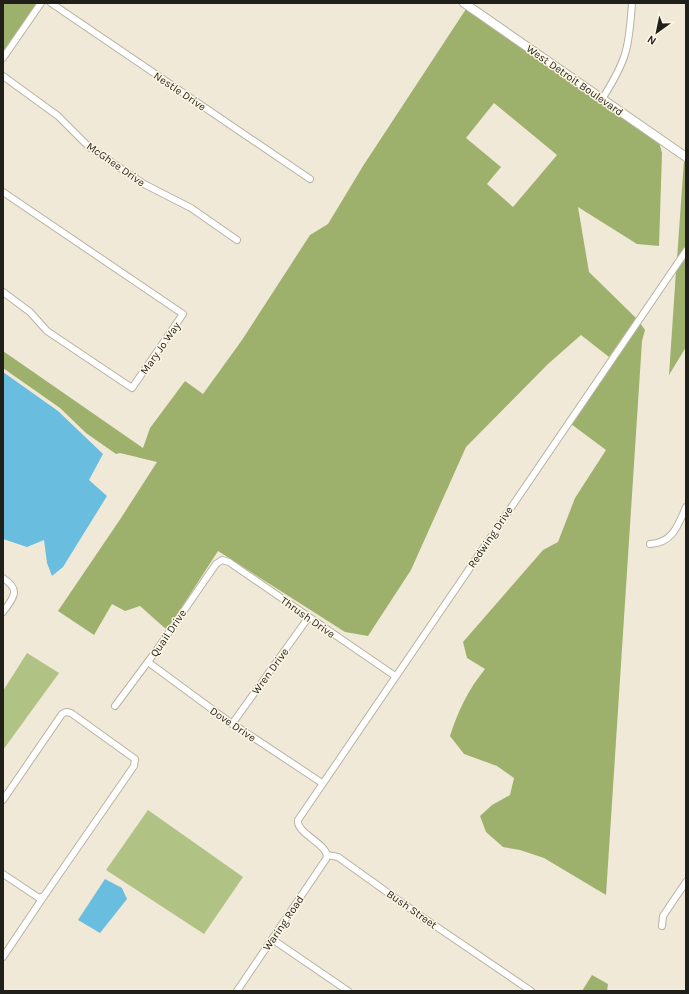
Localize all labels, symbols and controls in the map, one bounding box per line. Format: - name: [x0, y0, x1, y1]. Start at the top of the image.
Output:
- north arrow: [637, 12, 677, 52]
- text: N: [645, 32, 659, 48]
- street label: West Detroit Boulevard: [524, 42, 626, 119]
- street label: Nestle Drive: [151, 69, 209, 114]
- street label: McGhee Drive: [84, 139, 148, 190]
- street label: Mary Jo Way: [138, 320, 183, 377]
- street label: Redwing Drive: [465, 504, 516, 570]
- street label: Thrush Drive: [278, 594, 338, 641]
- street label: Quail Drive: [148, 607, 189, 660]
- street label: Wren Drive: [249, 645, 292, 697]
- street label: Dove Drive: [207, 704, 259, 745]
- street label: Bush Street: [384, 887, 439, 932]
- street label: Waring Road: [260, 893, 307, 953]

